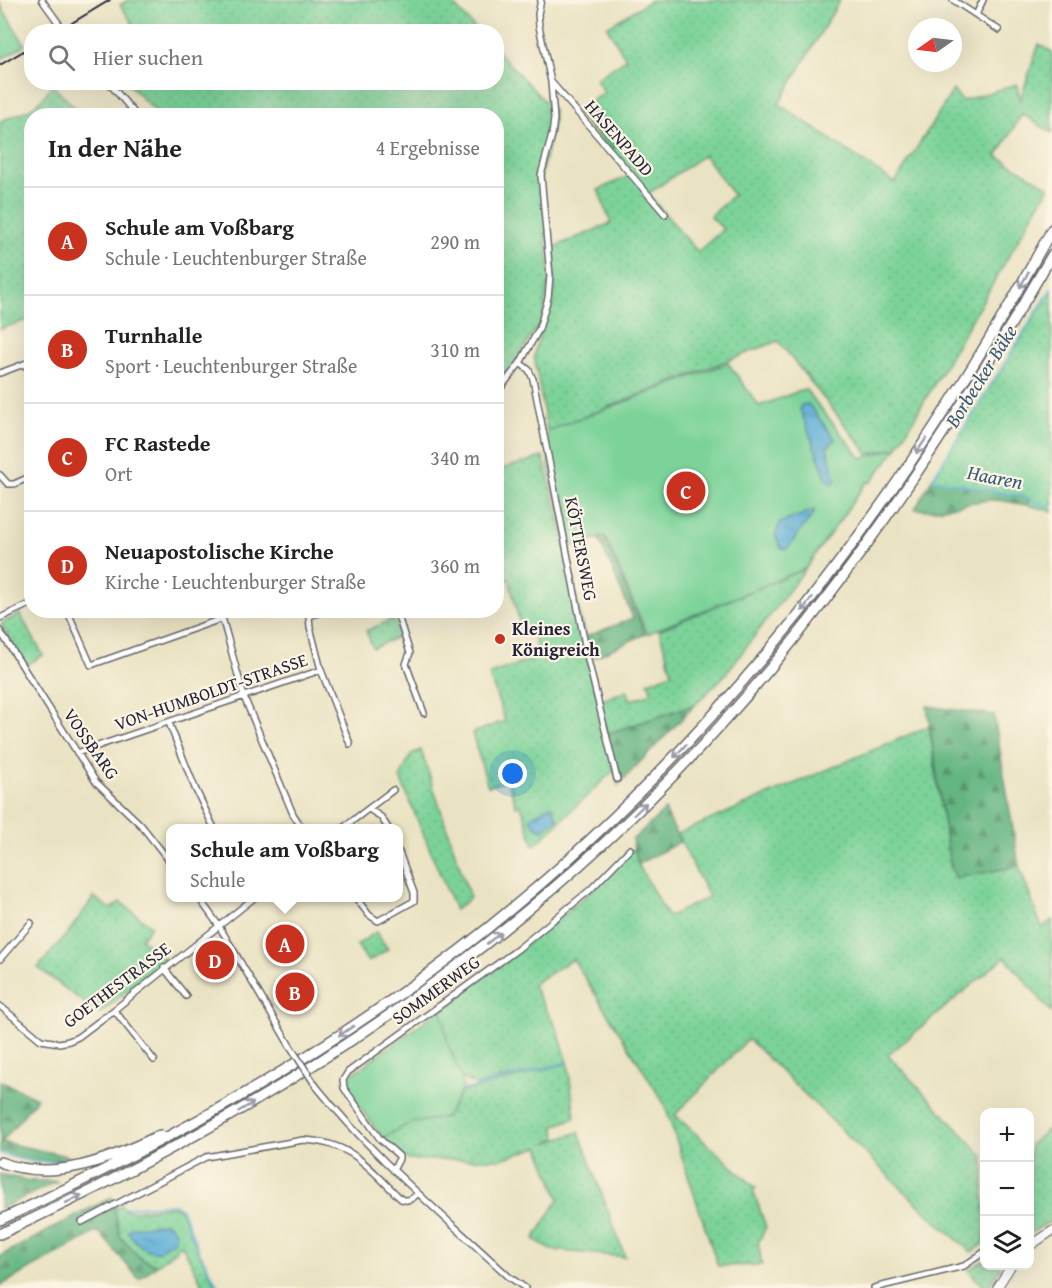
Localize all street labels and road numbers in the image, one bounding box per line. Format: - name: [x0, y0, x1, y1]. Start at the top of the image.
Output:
- street label: HASENPADD: [578, 93, 660, 182]
- street label: KÖTTERSWEG: [558, 495, 605, 603]
- street label: VON-HUMBOLDT-STRASSE: [111, 646, 311, 737]
- street label: VOSSBARG: [57, 703, 126, 785]
- street label: GOETHESTRASSE: [57, 935, 176, 1034]
- street label: SOMMERWEG: [386, 948, 486, 1031]

